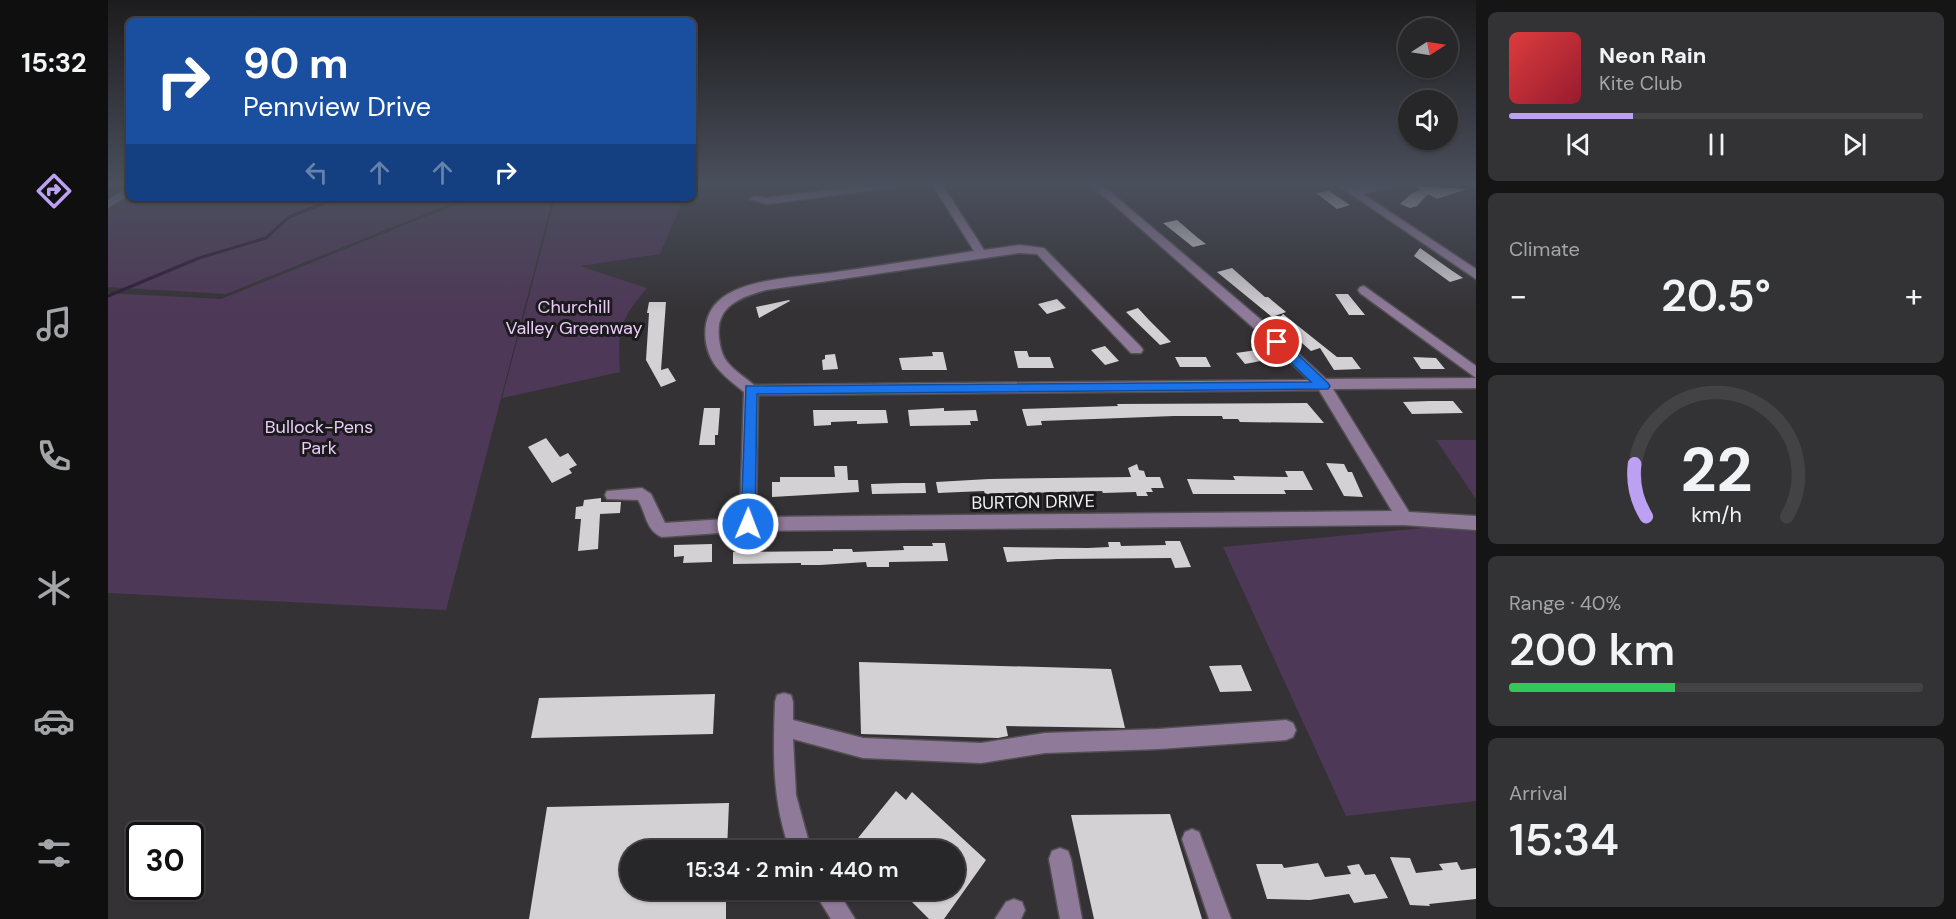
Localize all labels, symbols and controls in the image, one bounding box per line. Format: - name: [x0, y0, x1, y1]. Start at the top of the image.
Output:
- north arrow: [1398, 18, 1458, 78]
- map controls: [1398, 18, 1458, 150]
- text: 90 m: [243, 36, 349, 91]
- text: Neon Rain: [1599, 41, 1706, 70]
- icon: right: [144, 42, 222, 120]
- text: 15:32: [21, 45, 87, 80]
- text: Kite Club: [1599, 70, 1683, 96]
- text: Pennview Drive: [243, 89, 431, 124]
- button: sound: [1398, 90, 1458, 150]
- icon: previous: [1562, 128, 1595, 161]
- icon: pause: [1700, 128, 1733, 161]
- icon: next: [1838, 128, 1871, 161]
- icon: left: [300, 156, 333, 189]
- icon: ahead: [363, 156, 396, 189]
- icon: ahead: [426, 156, 459, 189]
- icon: right: [489, 156, 522, 189]
- icon: directions: [33, 170, 75, 212]
- text: Climate: [1509, 236, 1580, 262]
- text: 20.5°: [1661, 266, 1771, 325]
- text: −: [1509, 274, 1527, 317]
- text: +: [1905, 274, 1923, 317]
- park label: Churchill Valley Greenway: [505, 295, 643, 340]
- icon: music: [33, 303, 75, 345]
- pin: [1251, 316, 1302, 367]
- icon: arrive: [1260, 325, 1293, 358]
- park label: Bullock-Pens Park: [265, 415, 373, 460]
- text: 22: [1680, 429, 1752, 510]
- icon: phone: [33, 435, 75, 477]
- street label: BURTON DRIVE: [971, 489, 1095, 515]
- position arrow: [716, 492, 780, 556]
- text: km/h: [1691, 501, 1741, 529]
- icon: climate: [33, 567, 75, 609]
- text: Range · 40%: [1509, 590, 1621, 616]
- text: 200 km: [1509, 620, 1675, 679]
- icon: car: [33, 700, 75, 742]
- text: Arrival: [1509, 780, 1567, 806]
- text: 15:34: [1509, 810, 1619, 869]
- speed limit sign: 30: [126, 822, 204, 900]
- icon: filters: [33, 832, 75, 874]
- text: 15:34 · 2 min · 440 m: [686, 855, 899, 884]

